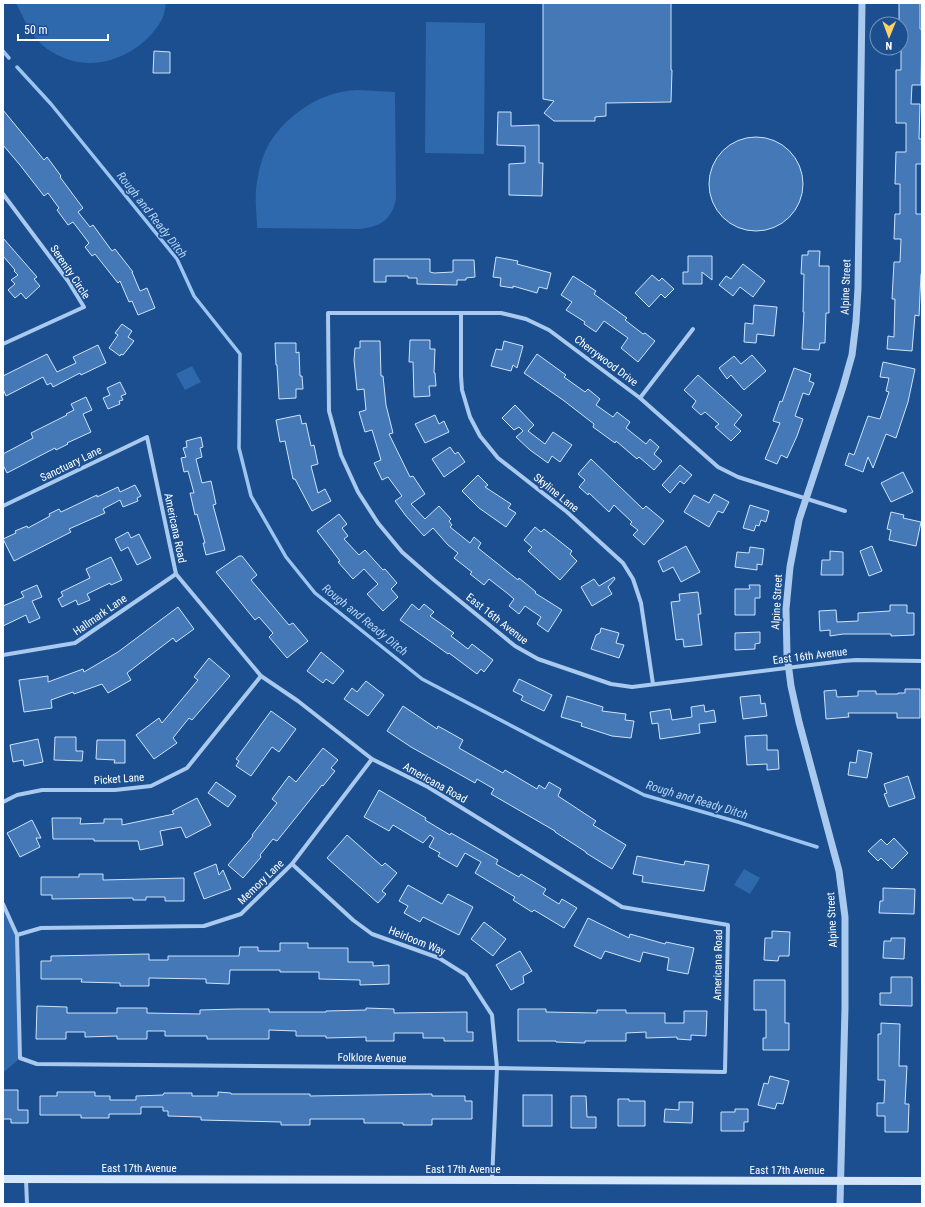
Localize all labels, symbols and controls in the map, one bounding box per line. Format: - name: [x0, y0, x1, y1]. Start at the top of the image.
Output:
- scale bar: [18, 16, 108, 42]
- north arrow: [869, 16, 909, 56]
- text: 50 m: [24, 23, 48, 37]
- text: N: [885, 39, 892, 52]
- water label: Rough and Ready Ditch: [114, 169, 190, 261]
- street label: Serenity Circle: [47, 243, 93, 301]
- street label: Alpine Street: [839, 259, 853, 315]
- street label: Cherrywood Drive: [572, 333, 640, 389]
- street label: Sanctuary Lane: [38, 444, 104, 484]
- street label: Skyline Lane: [531, 471, 581, 515]
- street label: Americana Road: [161, 492, 189, 564]
- street label: Alpine Street: [769, 574, 785, 630]
- water label: Rough and Ready Ditch: [319, 581, 411, 659]
- street label: East 16th Avenue: [463, 591, 531, 647]
- street label: Hallmark Lane: [71, 592, 129, 638]
- street label: East 16th Avenue: [772, 645, 848, 667]
- street label: Americana Road: [401, 760, 469, 806]
- street label: Picket Lane: [93, 771, 145, 787]
- water label: Rough and Ready Ditch: [644, 778, 750, 822]
- street label: Memory Lane: [235, 857, 287, 907]
- street label: Alpine Street: [824, 892, 840, 948]
- street label: Heirloom Way: [387, 924, 448, 958]
- street label: Americana Road: [711, 929, 725, 1001]
- street label: Folklore Avenue: [337, 1051, 407, 1065]
- street label: East 17th Avenue: [101, 1162, 177, 1175]
- street label: East 17th Avenue: [425, 1163, 501, 1176]
- street label: East 17th Avenue: [749, 1164, 825, 1177]

